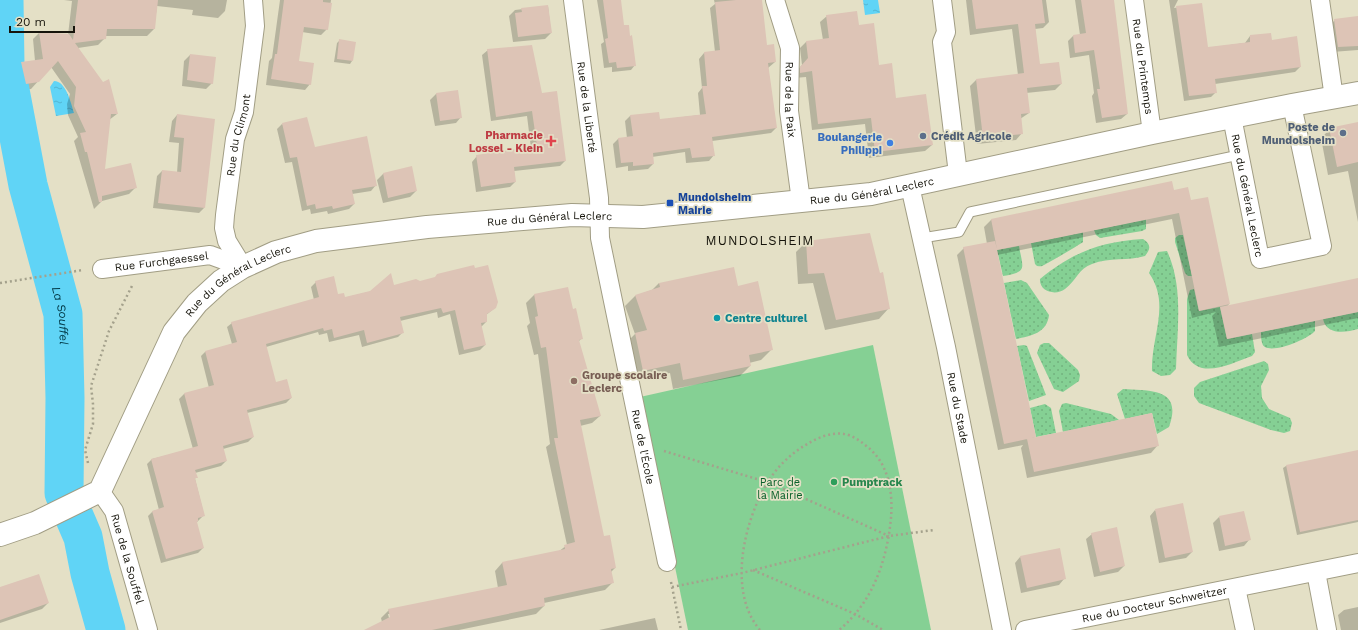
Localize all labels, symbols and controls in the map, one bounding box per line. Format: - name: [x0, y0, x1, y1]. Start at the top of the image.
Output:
- scale bar: [10, 8, 74, 34]
- text: 20 m: [16, 15, 46, 29]
- street label: Rue du Printemps: [1130, 18, 1155, 115]
- street label: Rue de la Liberté: [574, 61, 599, 154]
- street label: Rue de la Paix: [782, 62, 798, 139]
- street label: Rue du Climont: [224, 93, 253, 177]
- place label: Poste de Mundolsheim: [1262, 121, 1335, 147]
- marker: Poste de Mundolsheim: [1338, 128, 1348, 138]
- place label: Pharmacie Lossel - Klein: [469, 129, 543, 155]
- place label: Crédit Agricole: [931, 130, 1012, 143]
- place label: Boulangerie Philippi: [817, 131, 882, 157]
- marker: Crédit Agricole: [918, 131, 928, 141]
- street label: Rue du Général Leclerc: [1228, 133, 1266, 258]
- marker: Pharmacie Lossel - Klein: [546, 136, 556, 146]
- marker: Boulangerie Philippi: [885, 138, 895, 148]
- street label: Rue du Général Leclerc: [809, 175, 935, 207]
- place label: Mundolsheim Mairie: [678, 191, 751, 217]
- marker: Mundolsheim Mairie: [665, 198, 675, 208]
- street label: Rue du Général Leclerc: [486, 209, 612, 229]
- district label: MUNDOLSHEIM: [706, 233, 814, 248]
- street label: Rue du Général Leclerc: [183, 242, 292, 320]
- street label: Rue Furchgaessel: [114, 249, 210, 274]
- water label: La Souffel: [49, 285, 71, 345]
- place label: Centre culturel: [725, 312, 808, 325]
- marker: Centre culturel: [712, 313, 722, 323]
- place label: Groupe scolaire Leclerc: [582, 369, 667, 395]
- street label: Rue du Stade: [944, 371, 971, 445]
- marker: Groupe scolaire Leclerc: [569, 376, 579, 386]
- street label: Rue de l'École: [629, 408, 657, 486]
- park label: Parc de la Mairie: [757, 476, 803, 502]
- place label: Pumptrack: [842, 476, 902, 489]
- marker: Pumptrack: [829, 477, 839, 487]
- street label: Rue de la Souffel: [108, 512, 146, 606]
- street label: Rue du Docteur Schweitzer: [1081, 583, 1229, 625]

